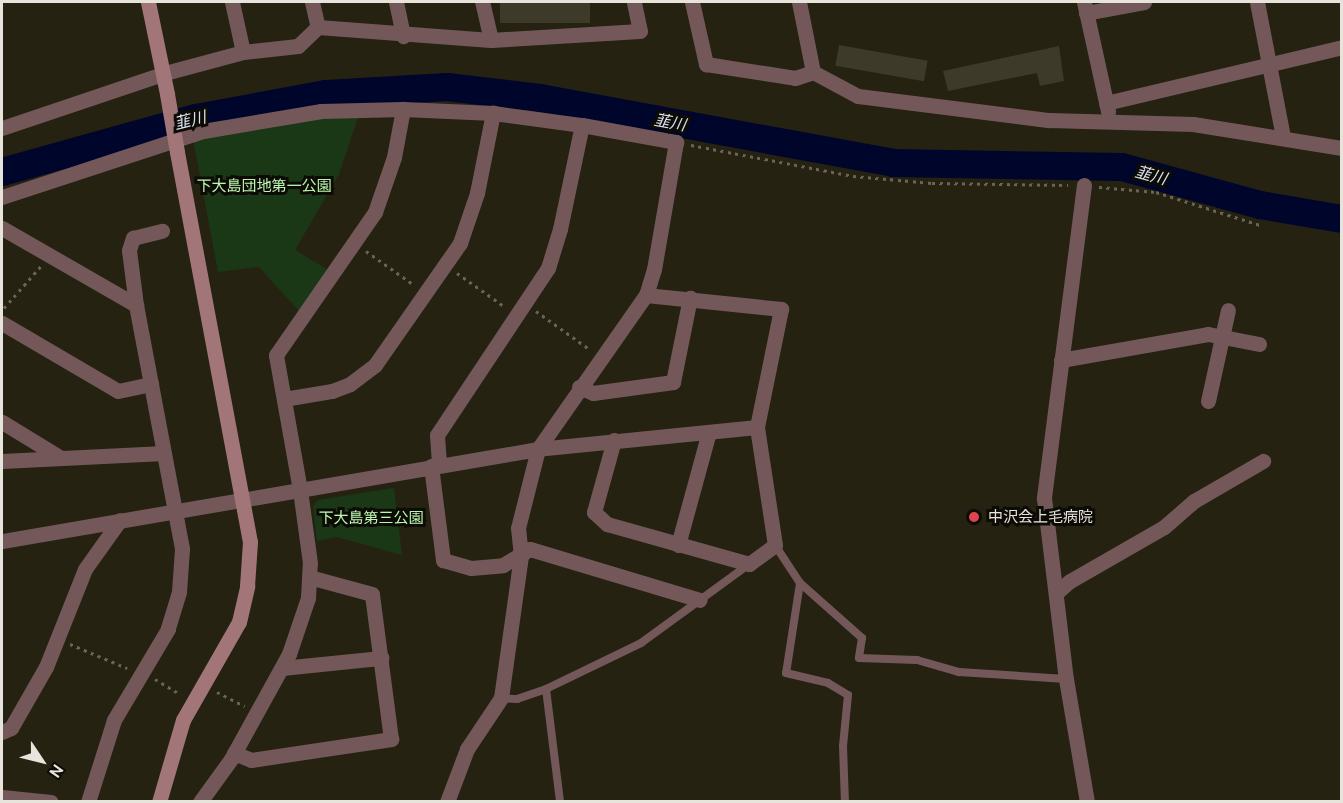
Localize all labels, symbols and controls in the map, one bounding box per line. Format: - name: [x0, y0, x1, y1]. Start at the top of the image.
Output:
- water label: 韮川: [172, 107, 208, 133]
- water label: 韮川: [653, 110, 687, 134]
- water label: 韮川: [1133, 162, 1169, 188]
- park label: 下大島団地第一公園: [197, 177, 331, 195]
- marker: 中沢会上毛病院: [965, 508, 983, 526]
- place label: 中沢会上毛病院: [988, 508, 1093, 526]
- park label: 下大島第三公園: [319, 509, 423, 527]
- north arrow: [12, 731, 72, 791]
- text: N: [46, 761, 68, 781]

